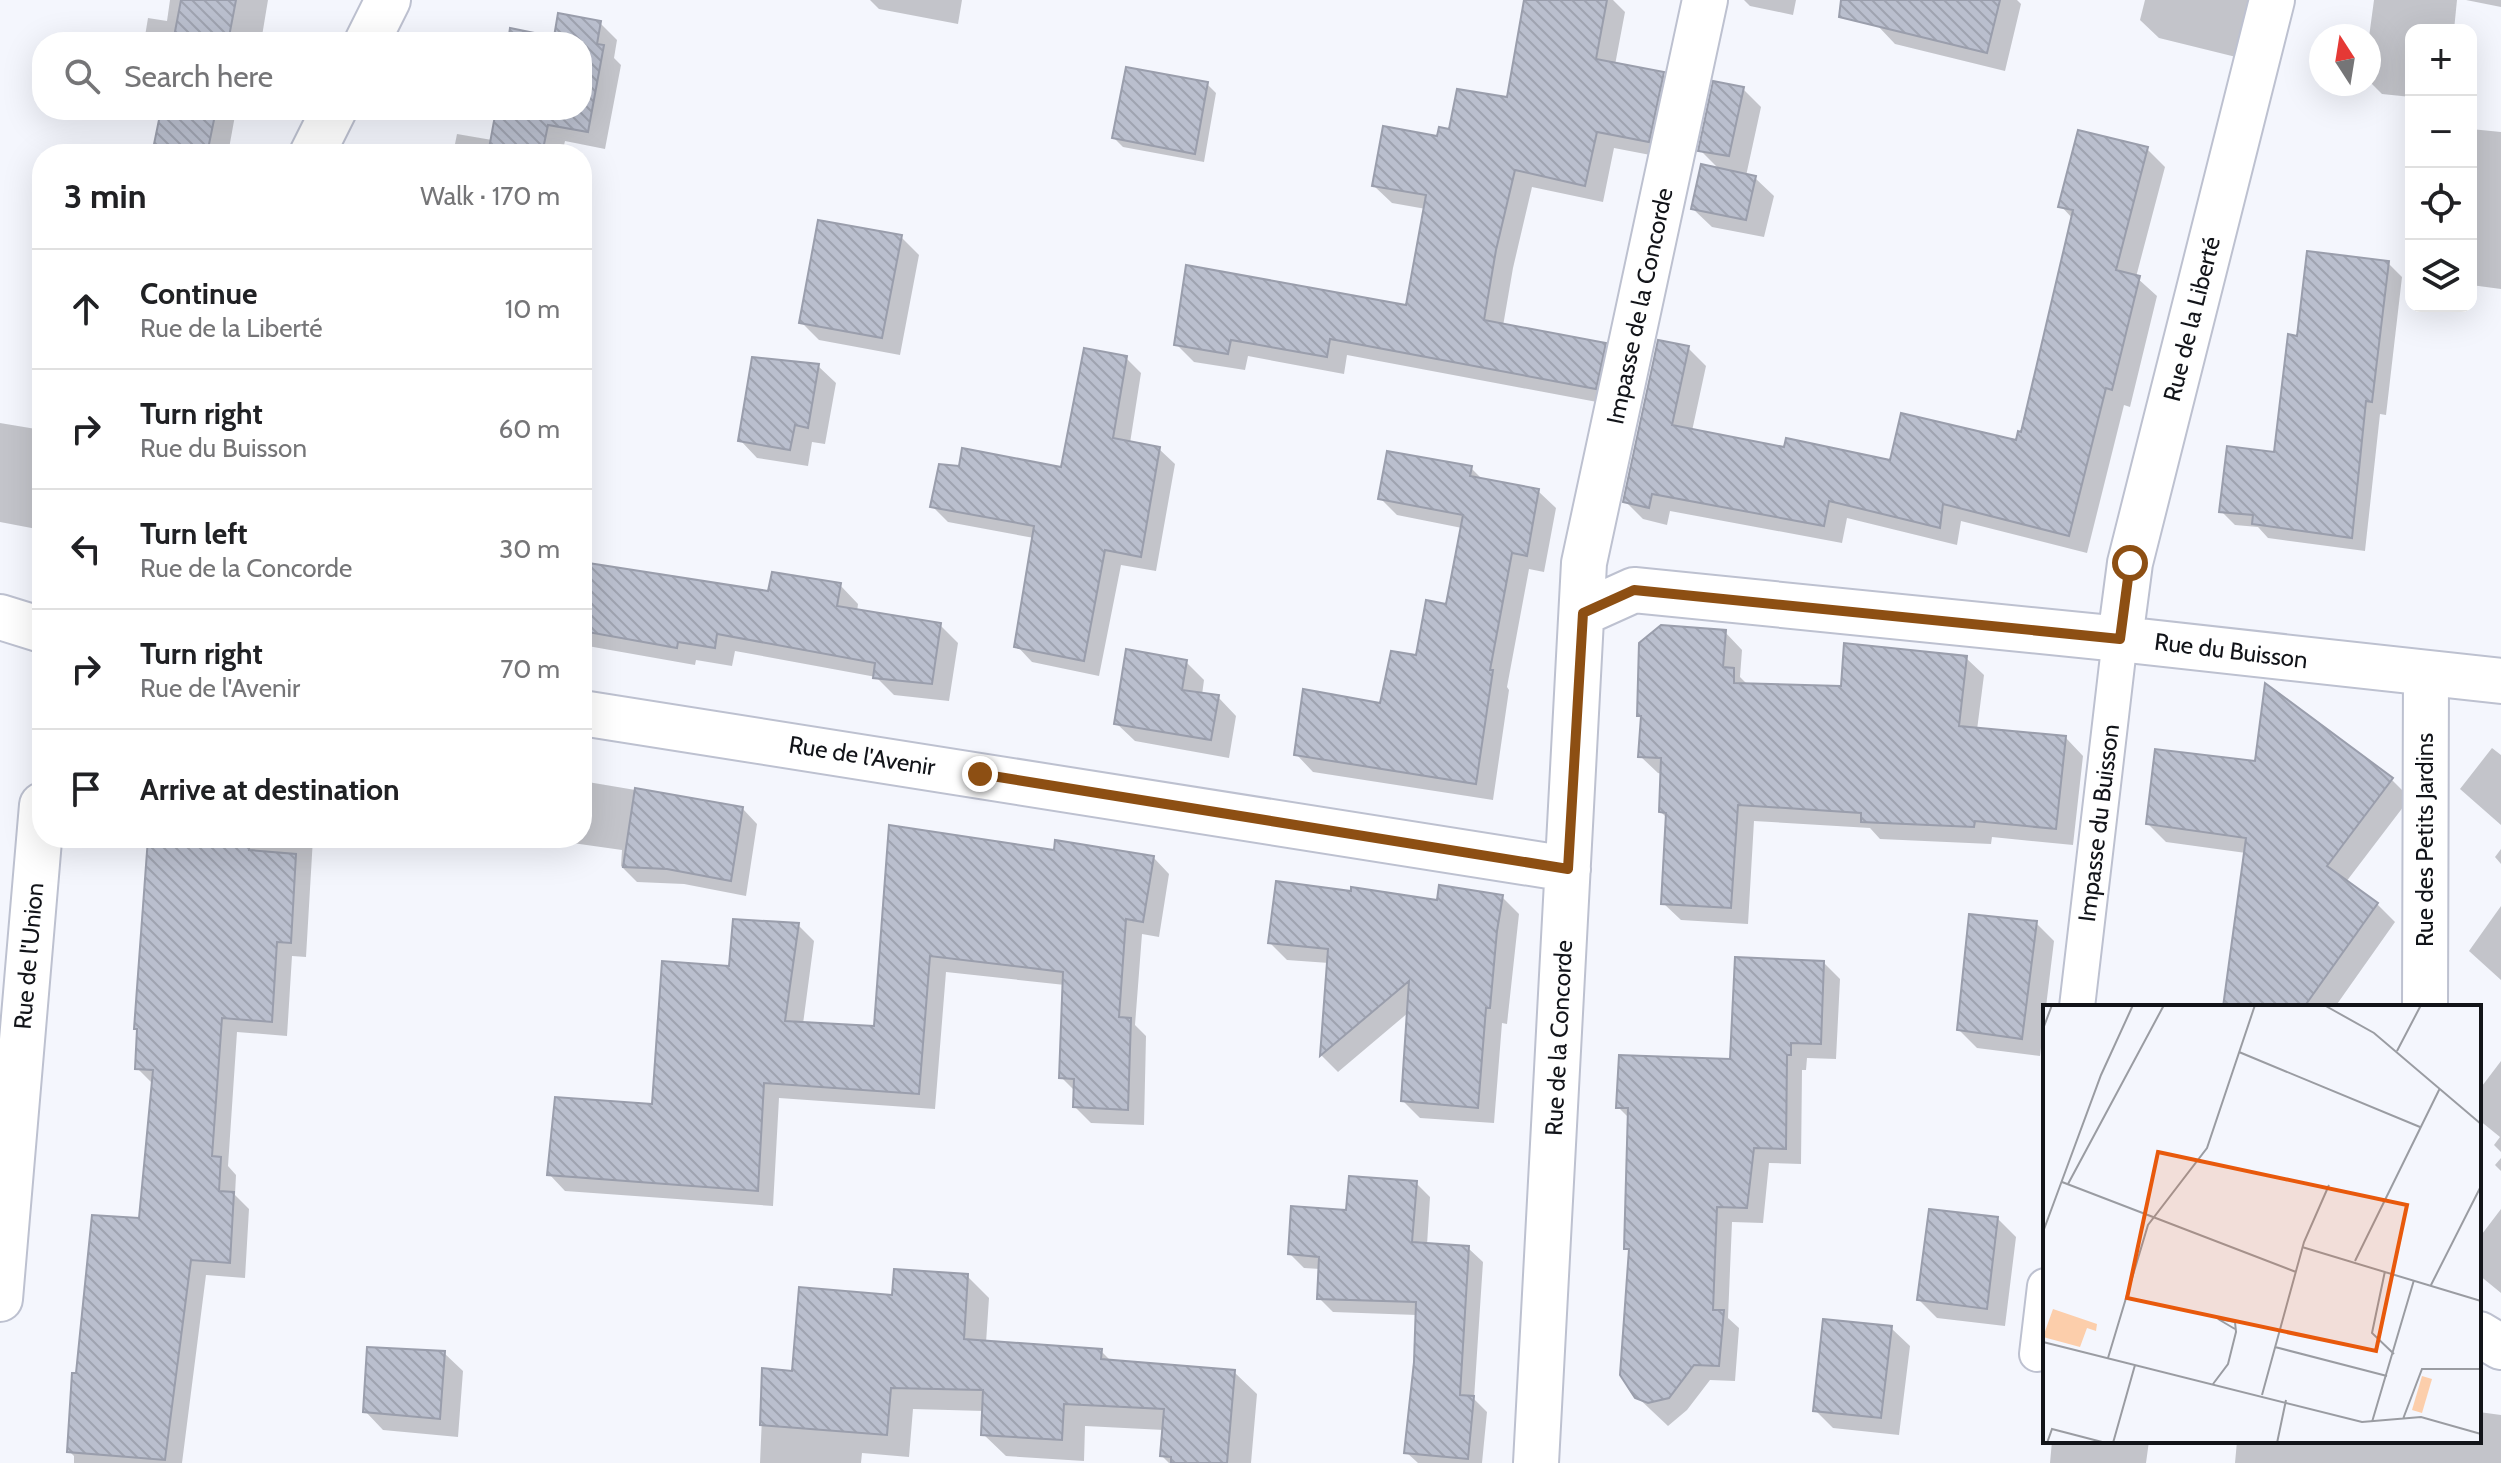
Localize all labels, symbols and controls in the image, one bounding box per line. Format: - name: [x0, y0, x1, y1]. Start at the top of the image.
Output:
- north arrow: [2309, 24, 2381, 96]
- map controls: [2405, 24, 2477, 312]
- button: +: [2405, 24, 2477, 96]
- search box: [32, 32, 592, 120]
- icon: search: [60, 54, 104, 98]
- text: Search here: [124, 58, 273, 95]
- button: −: [2405, 96, 2477, 168]
- button: locate: [2405, 168, 2477, 240]
- text: 3 min: [64, 175, 146, 217]
- text: Walk · 170 m: [420, 180, 560, 212]
- street label: Impasse de la Concorde: [1600, 185, 1679, 427]
- street label: Rue de la Liberté: [2157, 234, 2226, 404]
- button: layers: [2405, 240, 2477, 312]
- text: Continue: [140, 275, 257, 312]
- icon: ahead: [64, 287, 108, 331]
- text: 10 m: [505, 293, 560, 325]
- text: Rue de la Liberté: [140, 312, 323, 344]
- text: Turn right: [140, 395, 263, 432]
- icon: right: [64, 407, 108, 451]
- text: 60 m: [498, 413, 560, 445]
- text: Rue du Buisson: [140, 432, 307, 464]
- text: Turn left: [140, 515, 248, 552]
- icon: left: [64, 527, 108, 571]
- text: 30 m: [499, 533, 560, 565]
- route start: [2112, 545, 2148, 581]
- text: Rue de la Concorde: [140, 552, 352, 584]
- street label: Rue du Buisson: [2153, 627, 2309, 674]
- text: Turn right: [140, 635, 263, 672]
- icon: right: [64, 647, 108, 691]
- text: 70 m: [500, 653, 560, 685]
- text: Rue de l'Avenir: [140, 672, 300, 704]
- street label: Impasse du Buisson: [2072, 722, 2125, 923]
- street label: Rue de l'Avenir: [787, 730, 938, 781]
- street label: Rue des Petits Jardins: [2410, 733, 2439, 947]
- route end: [962, 756, 998, 792]
- icon: arrive: [64, 767, 108, 811]
- text: Arrive at destination: [140, 771, 400, 808]
- street label: Rue de l'Union: [8, 881, 49, 1031]
- street label: Rue de la Concorde: [1539, 939, 1578, 1137]
- inset map: [2043, 1005, 2481, 1443]

